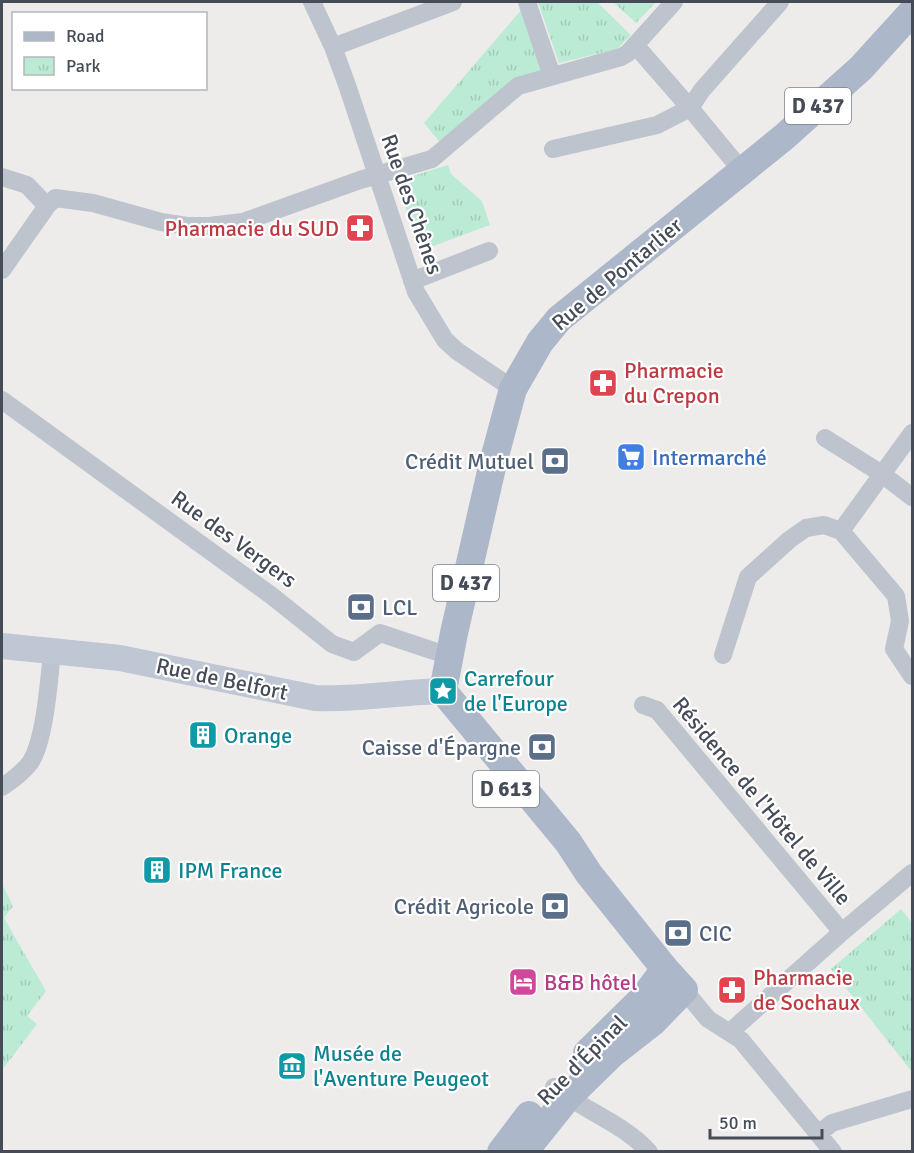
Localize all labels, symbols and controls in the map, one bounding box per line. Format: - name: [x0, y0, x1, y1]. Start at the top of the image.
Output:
- legend: [12, 12, 207, 90]
- text: Road: [66, 25, 105, 47]
- text: Park: [66, 55, 101, 77]
- road number: D 437: [785, 88, 851, 124]
- street label: Rue des Chênes: [375, 130, 449, 278]
- pharmacy icon: Pharmacie du SUD: [344, 212, 376, 244]
- street label: Rue de Pontarlier: [546, 212, 688, 336]
- place label: Pharmacie du SUD: [165, 215, 339, 242]
- place label: Pharmacie du Crepon: [624, 357, 724, 409]
- pharmacy icon: Pharmacie du Crepon: [587, 367, 619, 399]
- supermarket icon: Intermarché: [615, 441, 647, 473]
- place label: Intermarché: [652, 444, 767, 471]
- bank icon: Crédit Mutuel: [539, 445, 571, 477]
- place label: Crédit Mutuel: [405, 448, 534, 475]
- street label: Rue des Vergers: [166, 484, 302, 594]
- road number: D 437: [433, 565, 499, 601]
- bank icon: LCL: [345, 591, 377, 623]
- place label: LCL: [382, 594, 417, 621]
- street label: Rue de Belfort: [154, 652, 290, 706]
- place label: Carrefour de l'Europe: [464, 665, 568, 717]
- place icon: Carrefour de l'Europe: [427, 675, 459, 707]
- street label: Résidence de l'Hôtel de Ville: [667, 691, 857, 911]
- building icon: Orange: [187, 719, 219, 751]
- place label: Orange: [224, 722, 292, 749]
- bank icon: Caisse d'Épargne: [526, 731, 558, 763]
- place label: Caisse d'Épargne: [362, 734, 521, 761]
- road number: D 613: [473, 771, 539, 807]
- building icon: IPM France: [141, 854, 173, 886]
- place label: IPM France: [178, 857, 283, 884]
- bank icon: Crédit Agricole: [539, 890, 571, 922]
- place label: Crédit Agricole: [394, 893, 534, 920]
- bank icon: CIC: [662, 917, 694, 949]
- place label: CIC: [699, 920, 732, 947]
- place label: Pharmacie de Sochaux: [753, 964, 860, 1016]
- hotel icon: B&B hôtel: [507, 966, 539, 998]
- place label: B&B hôtel: [544, 969, 637, 996]
- pharmacy icon: Pharmacie de Sochaux: [716, 974, 748, 1006]
- street label: Rue d'Épinal: [531, 1009, 633, 1111]
- place label: Musée de l'Aventure Peugeot: [313, 1040, 489, 1092]
- museum icon: Musée de l'Aventure Peugeot: [276, 1050, 308, 1082]
- scale bar: [710, 1102, 822, 1140]
- text: 50 m: [719, 1112, 757, 1134]

